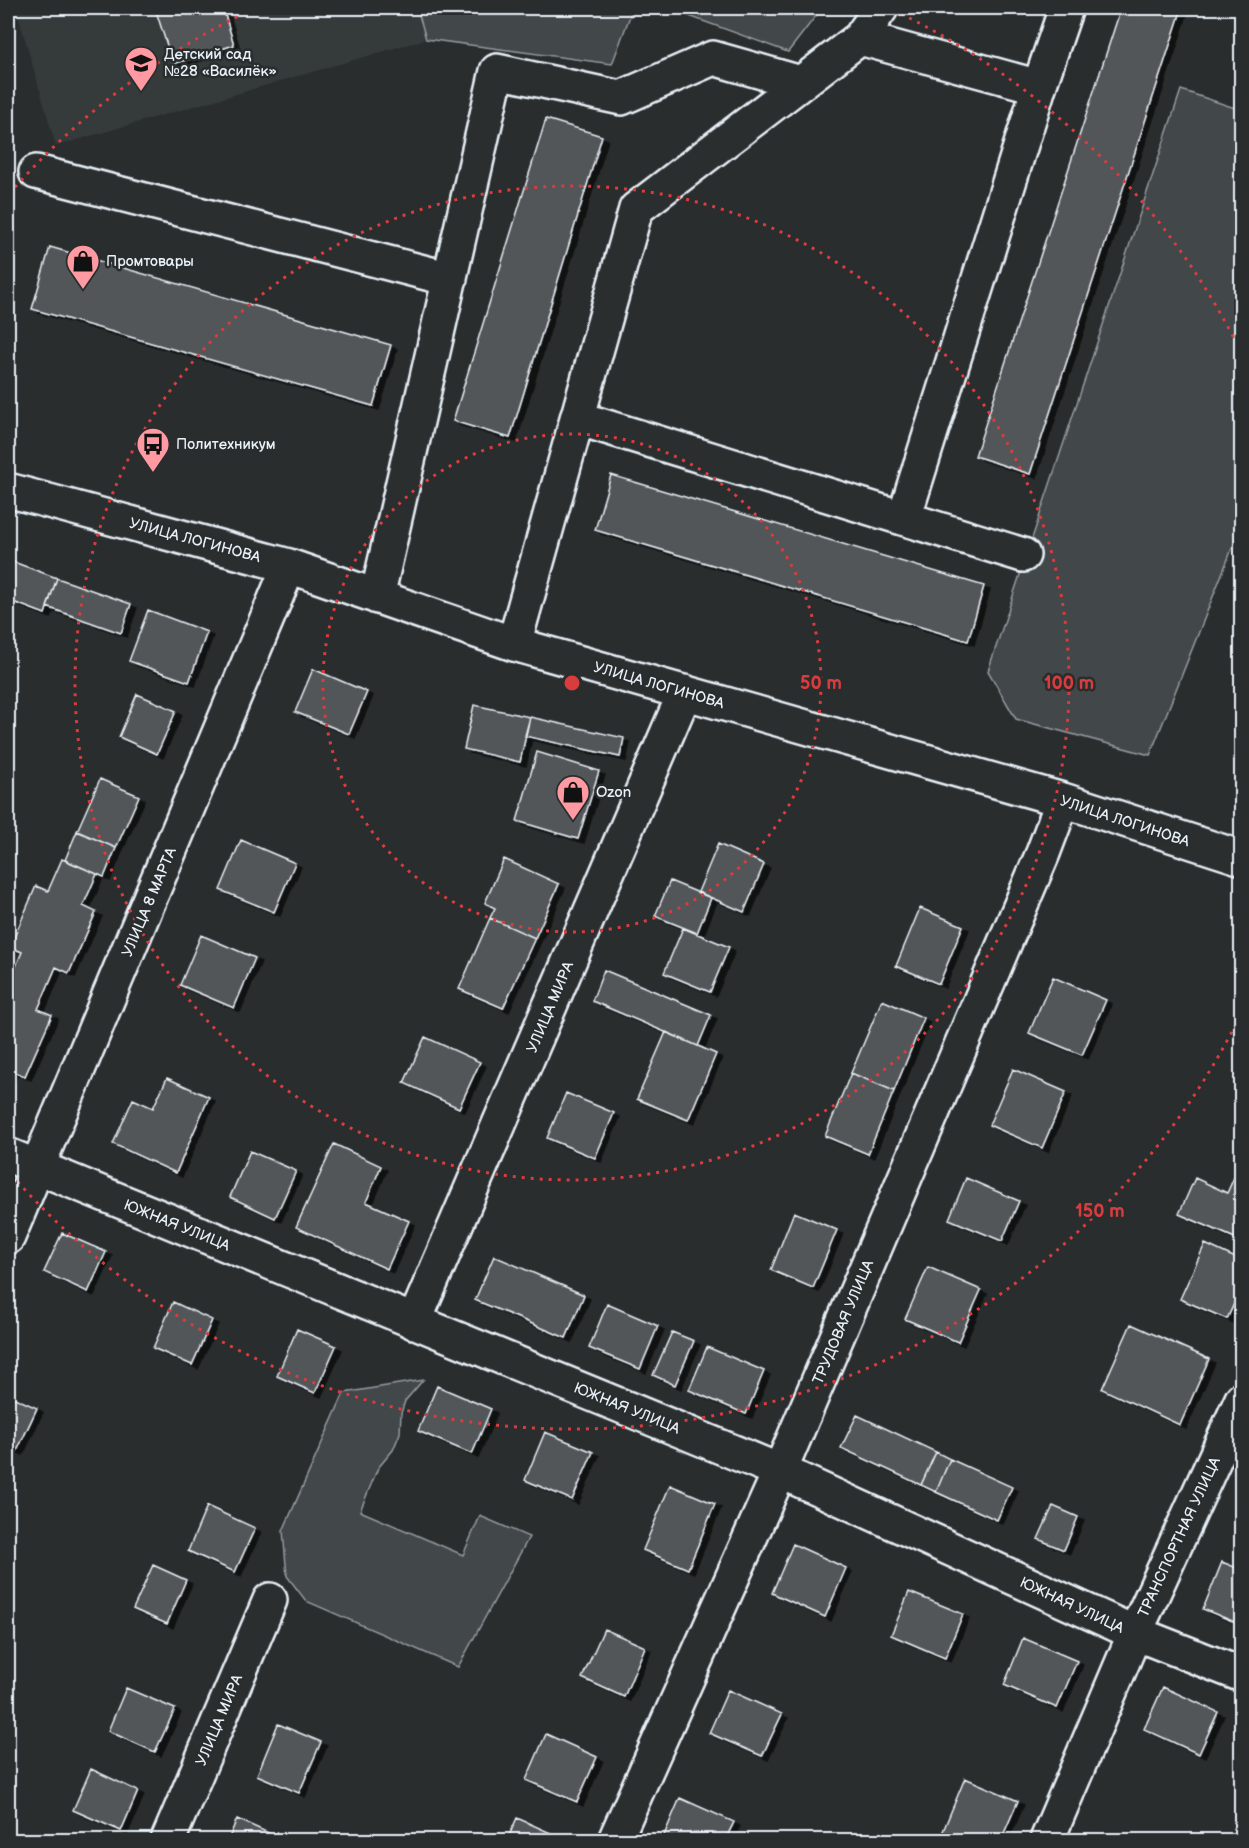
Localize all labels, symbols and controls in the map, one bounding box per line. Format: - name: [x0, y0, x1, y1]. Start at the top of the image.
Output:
- school or university icon: Детский сад №28 «Василёк»: [123, 45, 159, 92]
- place label: Детский сад №28 «Василёк»: [164, 45, 277, 81]
- shop icon: Промтовары: [65, 243, 101, 290]
- place label: Промтовары: [106, 252, 194, 271]
- bus stop icon: Политехникум: [135, 426, 171, 473]
- place label: Политехникум: [176, 435, 276, 454]
- street label: УЛИЦА ЛОГИНОВА: [127, 514, 264, 567]
- street label: УЛИЦА ЛОГИНОВА: [591, 658, 727, 713]
- centre of rings: [562, 673, 582, 693]
- text: 50 m: [800, 673, 842, 694]
- text: 100 m: [1044, 673, 1094, 694]
- shop icon: Ozon: [555, 774, 591, 821]
- place label: Ozon: [596, 783, 631, 802]
- street label: УЛИЦА ЛОГИНОВА: [1058, 792, 1193, 852]
- street label: УЛИЦА 8 МАРТА: [118, 844, 181, 960]
- street label: УЛИЦА МИРА: [523, 958, 579, 1056]
- street label: ЮЖНАЯ УЛИЦА: [121, 1195, 234, 1256]
- text: 150 m: [1075, 1201, 1125, 1222]
- street label: ТРУДОВАЯ УЛИЦА: [809, 1256, 879, 1387]
- street label: ЮЖНАЯ УЛИЦА: [571, 1378, 684, 1439]
- street label: ТРАНСПОРТНАЯ УЛИЦА: [1134, 1453, 1225, 1620]
- street label: ЮЖНАЯ УЛИЦА: [1017, 1573, 1128, 1638]
- street label: УЛИЦА МИРА: [192, 1671, 248, 1769]

